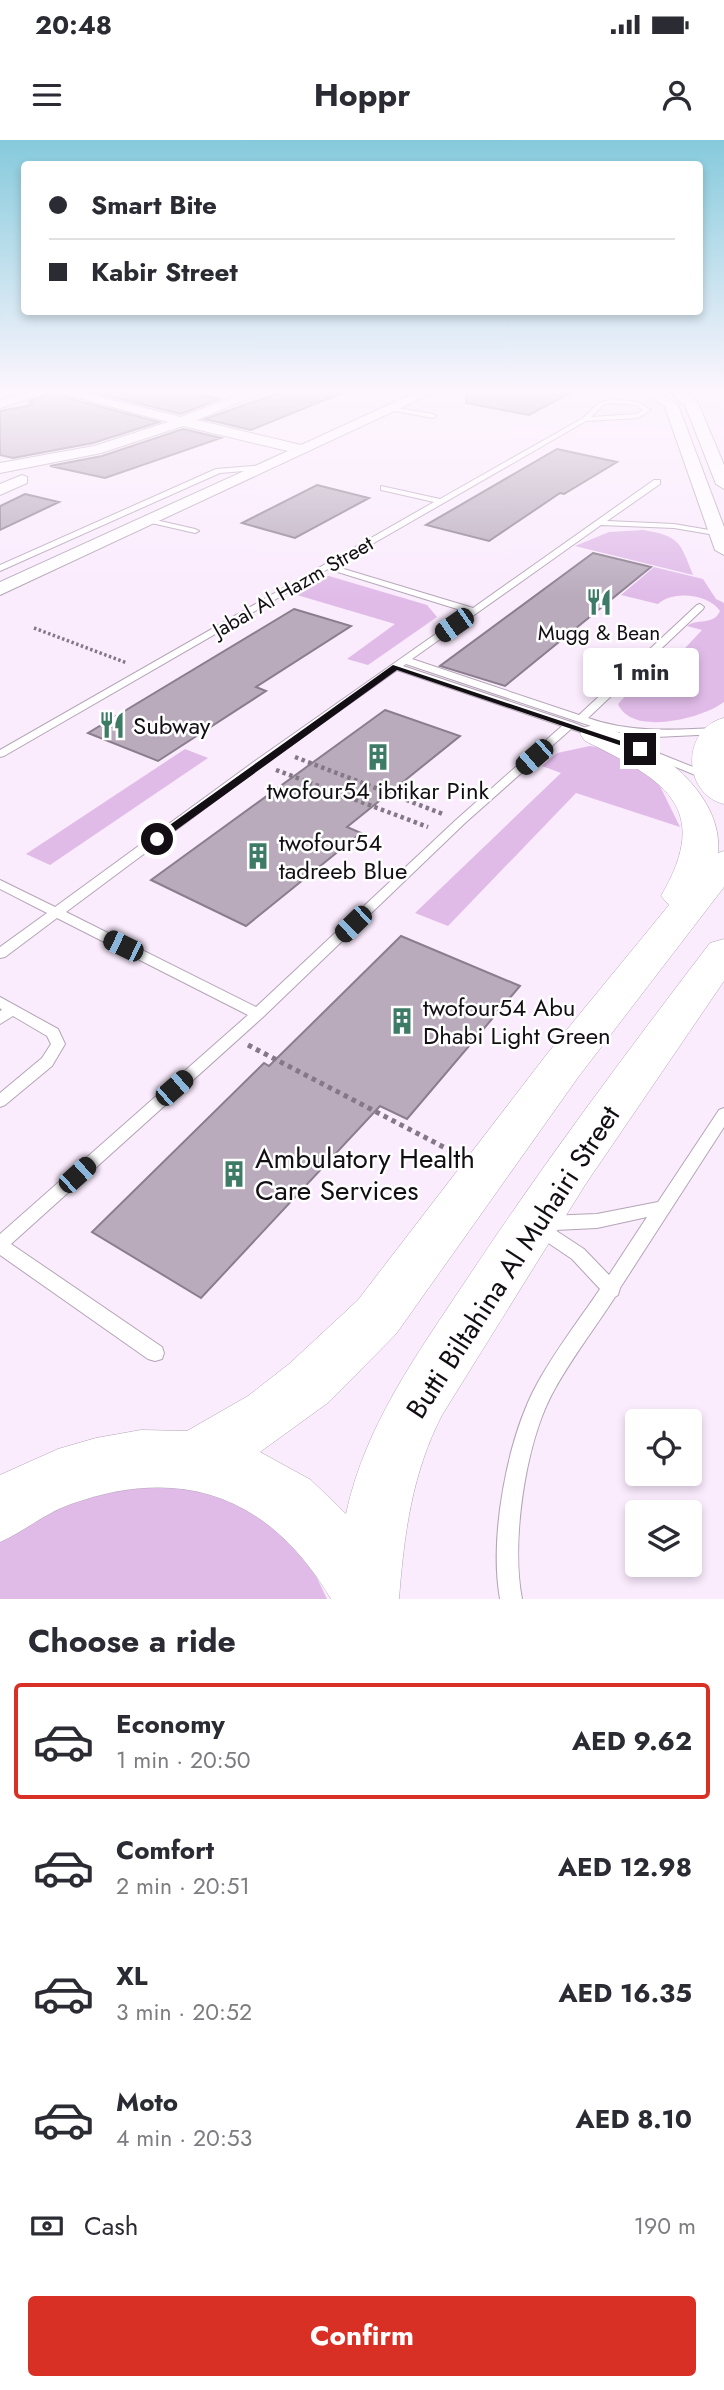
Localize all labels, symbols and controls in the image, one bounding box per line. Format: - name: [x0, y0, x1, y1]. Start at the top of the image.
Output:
- text: 20:48: [35, 6, 112, 44]
- text: Hoppr: [314, 72, 410, 118]
- icon: menu: [28, 76, 66, 114]
- icon: person: [658, 76, 696, 114]
- text: Smart Bite: [91, 186, 217, 224]
- text: Kabir Street: [91, 253, 238, 291]
- street label: Jabal Al Hazm Street: [205, 529, 379, 647]
- restaurant icon: Mugg & Bean: [584, 587, 614, 617]
- car: [431, 604, 478, 646]
- place label: Mugg & Bean: [538, 618, 660, 648]
- callout: 1 min: [582, 648, 698, 696]
- text: 1 min: [612, 655, 670, 689]
- place label: Subway: [133, 708, 211, 743]
- restaurant icon: Subway: [97, 710, 127, 740]
- route end: [624, 733, 656, 765]
- car: [512, 735, 557, 779]
- building icon: twofour54 ibtikar Pink: [363, 742, 393, 772]
- place label: twofour54 ibtikar Pink: [267, 773, 490, 808]
- route start: [141, 823, 173, 855]
- place label: twofour54 tadreeb Blue: [279, 825, 407, 888]
- building icon: twofour54 tadreeb Blue: [243, 841, 273, 871]
- car: [331, 902, 376, 946]
- car: [100, 927, 147, 965]
- place label: twofour54 Abu Dhabi Light Green: [423, 990, 611, 1053]
- building icon: twofour54 Abu Dhabi Light Green: [387, 1006, 417, 1036]
- car: [152, 1066, 197, 1110]
- street label: Butti Biltahina Al Muhairi Street: [396, 1097, 630, 1427]
- place label: Ambulatory Health Care Services: [255, 1138, 475, 1211]
- car: [55, 1153, 100, 1197]
- building icon: Ambulatory Health Care Services: [219, 1159, 249, 1189]
- map controls: [625, 1409, 702, 1577]
- button: locate: [625, 1409, 702, 1486]
- button: layers: [625, 1500, 702, 1577]
- text: Choose a ride: [28, 1618, 236, 1664]
- text: Economy: [116, 1705, 225, 1743]
- icon: car: [32, 1710, 95, 1773]
- text: AED 9.62: [572, 1722, 692, 1760]
- text: 1 min · 20:50: [116, 1743, 251, 1777]
- text: Comfort: [116, 1831, 214, 1869]
- icon: car: [32, 1836, 95, 1899]
- text: AED 12.98: [558, 1848, 692, 1886]
- text: 2 min · 20:51: [116, 1869, 250, 1903]
- text: XL: [116, 1957, 148, 1995]
- icon: car: [32, 1962, 95, 2025]
- text: AED 16.35: [558, 1974, 692, 2012]
- text: 3 min · 20:52: [116, 1995, 252, 2029]
- text: Moto: [116, 2083, 178, 2121]
- icon: car: [32, 2088, 95, 2151]
- text: AED 8.10: [576, 2100, 692, 2138]
- text: 4 min · 20:53: [116, 2121, 252, 2155]
- icon: cash: [28, 2207, 66, 2245]
- text: Cash: [84, 2207, 138, 2245]
- text: 190 m: [634, 2209, 696, 2243]
- button: Confirm: [28, 2296, 696, 2376]

